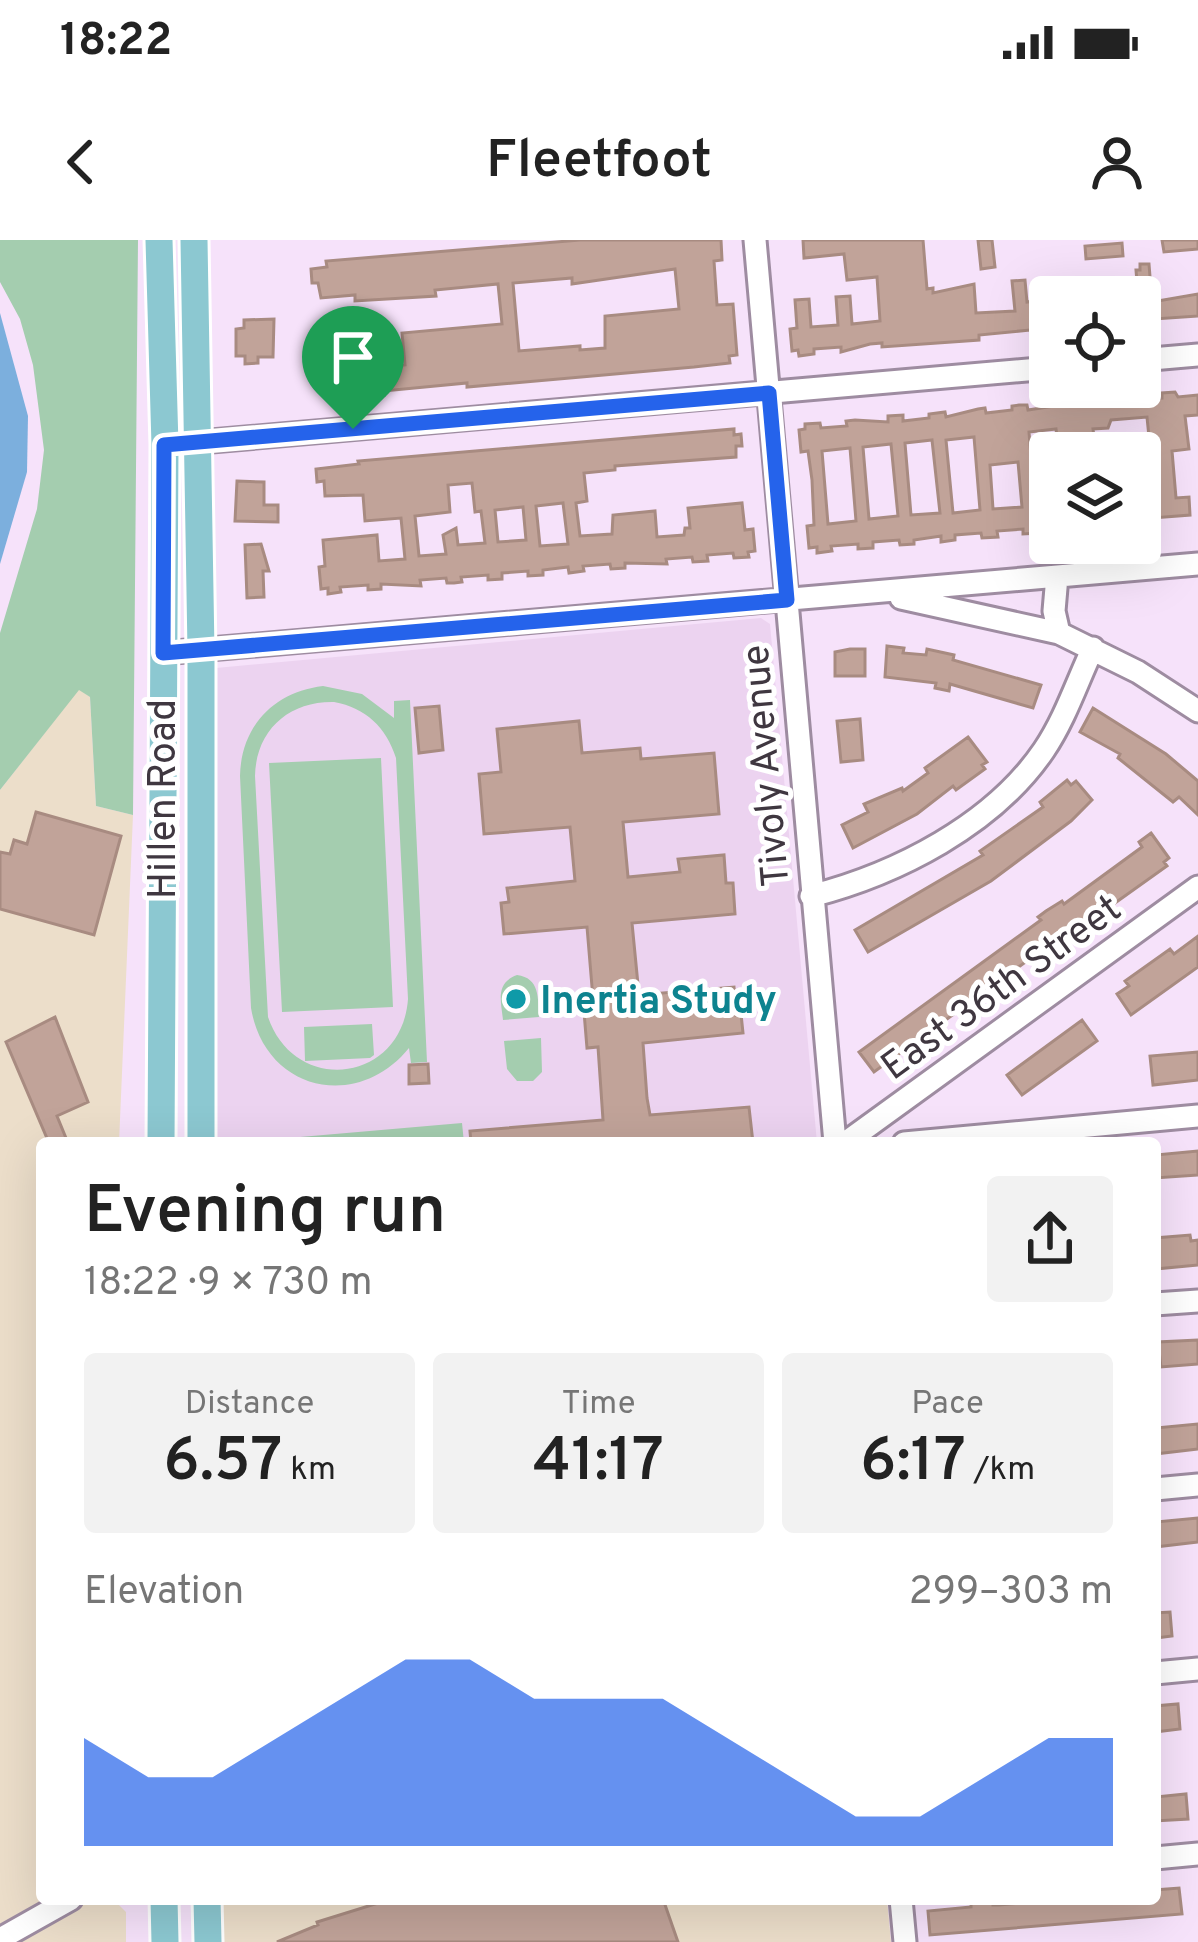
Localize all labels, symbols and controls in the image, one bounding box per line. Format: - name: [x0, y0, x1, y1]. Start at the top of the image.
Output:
- text: 18:22: [60, 14, 172, 71]
- text: Fleetfoot: [486, 128, 712, 197]
- icon: back: [48, 129, 114, 195]
- icon: person: [1084, 129, 1150, 195]
- map controls: [1029, 276, 1161, 564]
- button: locate: [1029, 276, 1161, 408]
- pin: [302, 306, 404, 429]
- icon: arrive: [320, 324, 386, 390]
- button: layers: [1029, 432, 1161, 564]
- street label: Tivoly Avenue: [733, 642, 803, 889]
- street label: Hillen Road: [141, 699, 190, 899]
- street label: East 36th Street: [873, 886, 1132, 1093]
- place label: Inertia Study: [540, 979, 777, 1028]
- marker: Inertia Study: [503, 986, 529, 1012]
- text: Evening run: [84, 1173, 446, 1256]
- button: share: [987, 1176, 1113, 1302]
- text: 18:22 · 9 × 730 m: [84, 1260, 373, 1309]
- text: Distance: [185, 1384, 314, 1426]
- text: Time: [562, 1384, 635, 1426]
- text: Pace: [911, 1384, 984, 1426]
- text: 6.57: [163, 1426, 282, 1502]
- text: 41:17: [533, 1426, 664, 1502]
- text: 6:17: [860, 1426, 966, 1502]
- text: km: [282, 1450, 336, 1492]
- text: /km: [966, 1450, 1035, 1492]
- text: Elevation: [84, 1569, 244, 1618]
- text: 299–303 m: [909, 1569, 1113, 1618]

